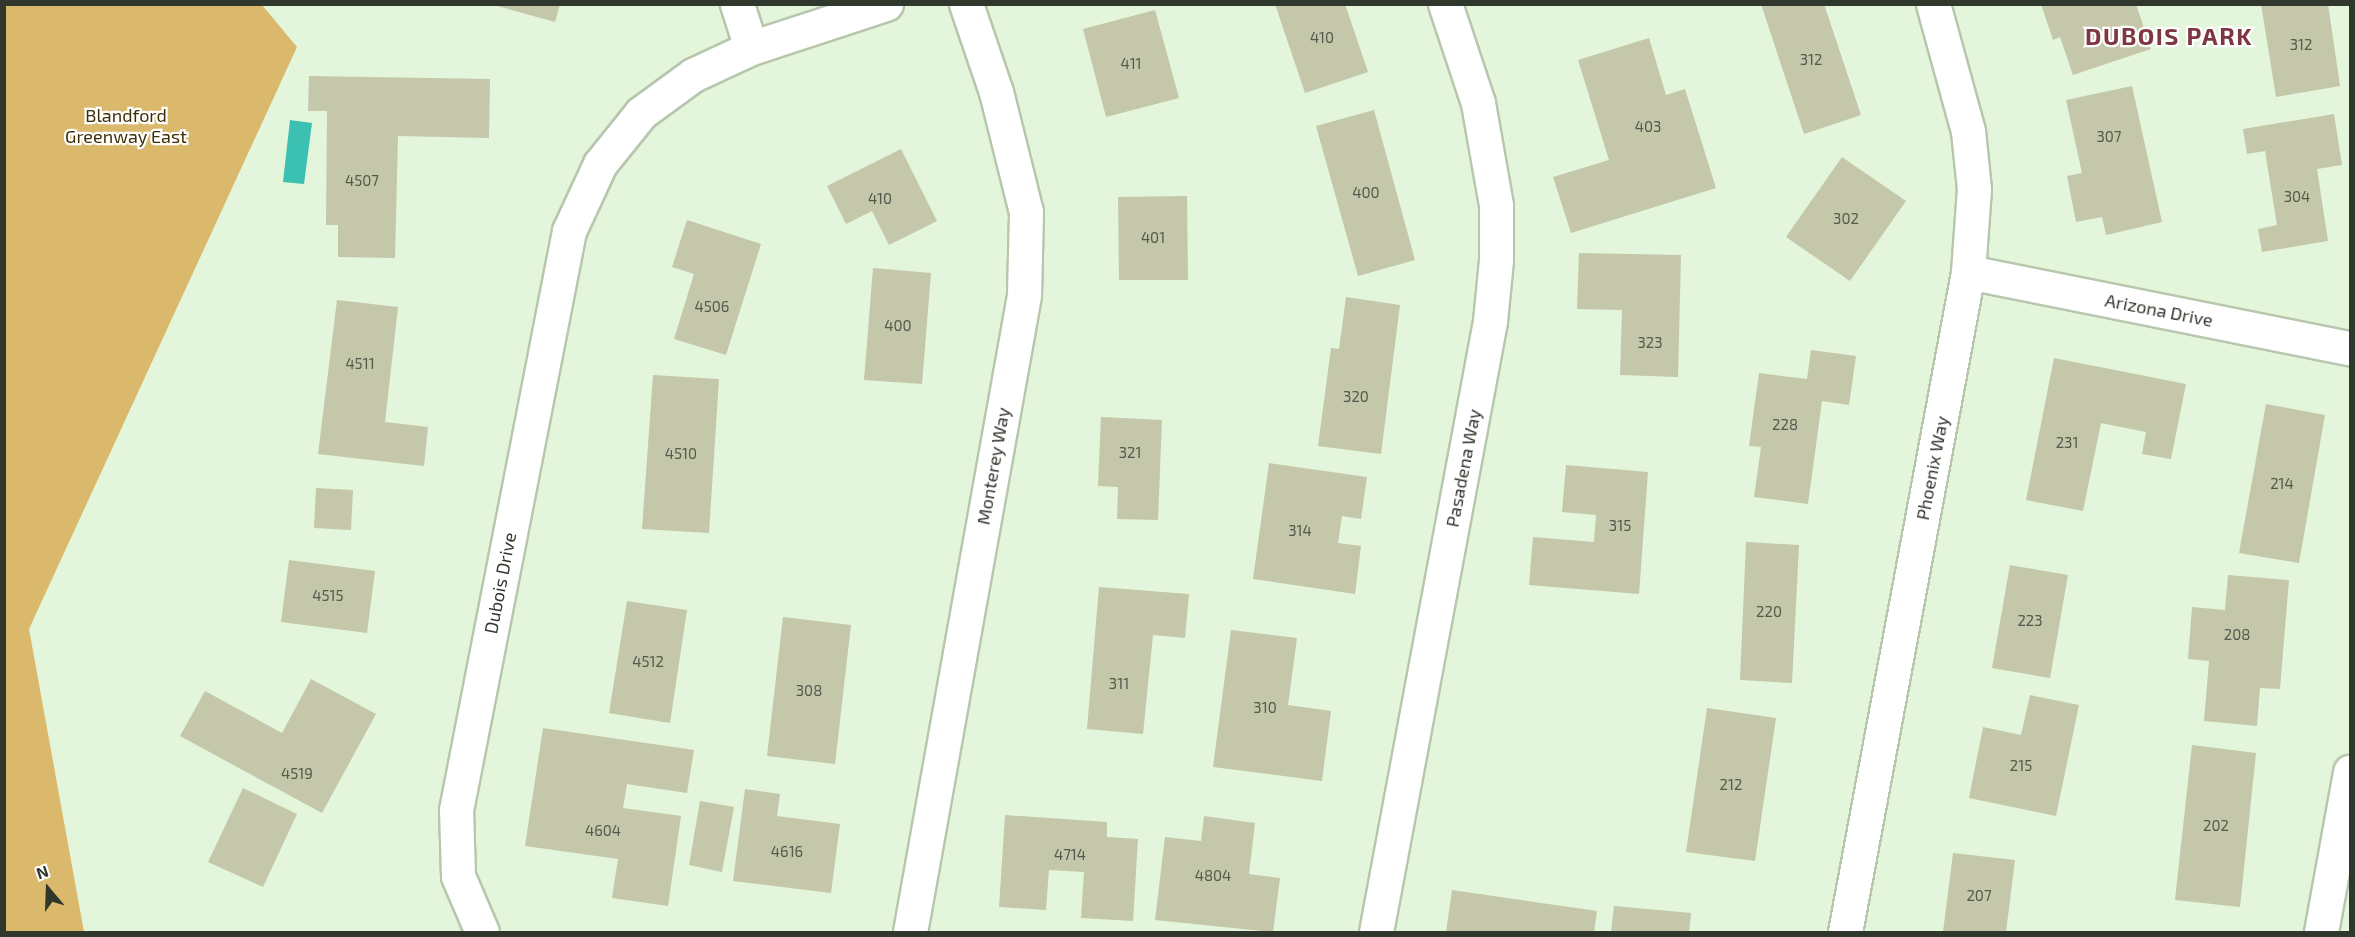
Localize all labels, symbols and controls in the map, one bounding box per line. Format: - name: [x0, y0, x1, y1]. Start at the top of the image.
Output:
- district label: DUBOIS PARK: [2085, 22, 2253, 50]
- house number: 410: [1310, 29, 1334, 47]
- house number: 312: [2290, 36, 2312, 54]
- house number: 312: [1800, 51, 1822, 69]
- house number: 411: [1120, 55, 1142, 73]
- park label: Blandford Greenway East: [65, 105, 187, 148]
- house number: 403: [1635, 118, 1661, 136]
- house number: 307: [2096, 128, 2122, 146]
- house number: 4507: [345, 172, 379, 190]
- house number: 400: [1352, 184, 1380, 202]
- house number: 304: [2284, 188, 2310, 206]
- house number: 410: [868, 190, 892, 208]
- house number: 302: [1833, 210, 1859, 228]
- house number: 401: [1141, 229, 1165, 247]
- street label: Arizona Drive: [2103, 289, 2215, 331]
- house number: 4506: [695, 298, 729, 316]
- house number: 400: [884, 317, 912, 335]
- house number: 323: [1637, 334, 1663, 352]
- house number: 4511: [345, 355, 375, 373]
- house number: 320: [1343, 388, 1369, 406]
- street label: Monterey Way: [972, 405, 1014, 527]
- street label: Pasadena Way: [1441, 407, 1485, 529]
- street label: Phoenix Way: [1911, 414, 1953, 522]
- house number: 228: [1772, 416, 1798, 434]
- house number: 231: [2056, 434, 2078, 452]
- house number: 321: [1119, 444, 1141, 462]
- house number: 4510: [665, 445, 697, 463]
- house number: 214: [2270, 475, 2294, 493]
- house number: 315: [1609, 517, 1631, 535]
- house number: 314: [1288, 522, 1312, 540]
- street label: Dubois Drive: [480, 530, 520, 636]
- house number: 4515: [312, 587, 344, 605]
- house number: 220: [1756, 603, 1782, 621]
- house number: 223: [2017, 612, 2043, 630]
- house number: 208: [2224, 626, 2250, 644]
- house number: 4512: [632, 653, 664, 671]
- house number: 311: [1109, 675, 1129, 693]
- house number: 308: [796, 682, 822, 700]
- house number: 310: [1253, 699, 1277, 717]
- house number: 215: [2010, 757, 2032, 775]
- house number: 4519: [281, 765, 313, 783]
- house number: 212: [1720, 776, 1742, 794]
- house number: 202: [2203, 817, 2229, 835]
- house number: 4604: [585, 822, 621, 840]
- house number: 4616: [771, 843, 803, 861]
- house number: 4714: [1054, 846, 1086, 864]
- north arrow: [18, 859, 78, 919]
- text: N: [33, 861, 51, 882]
- house number: 4804: [1195, 867, 1231, 885]
- house number: 207: [1966, 887, 1992, 905]

